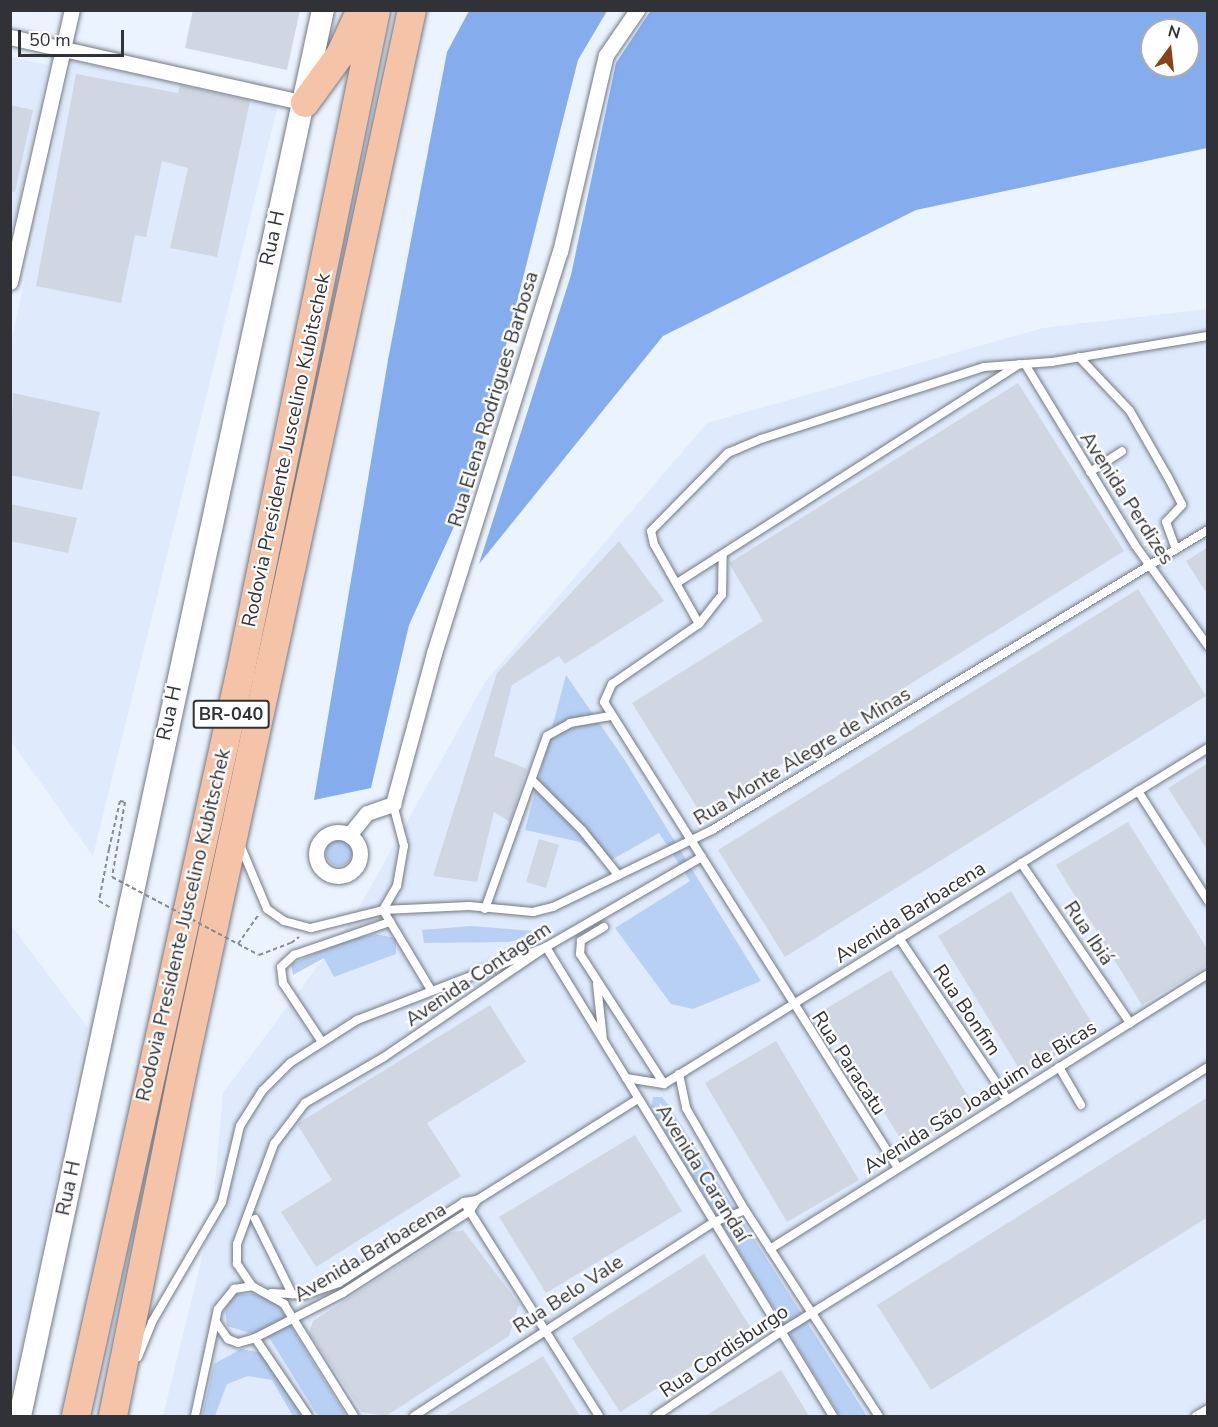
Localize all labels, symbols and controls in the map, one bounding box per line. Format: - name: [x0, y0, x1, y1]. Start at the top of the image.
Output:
- scale bar: [21, 18, 128, 56]
- north arrow: [1140, 18, 1200, 78]
- text: N: [1166, 20, 1183, 45]
- text: 50 m: [29, 28, 71, 52]
- street label: Rua H: [254, 208, 290, 268]
- street label: Rua Elena Rodrigues Barbosa: [443, 268, 543, 530]
- street label: Rodovia Presidente Juscelino Kubitschek: [237, 271, 335, 629]
- street label: Avenida Perdizes: [1075, 427, 1179, 569]
- street label: Rua Monte Alegre de Minas: [689, 682, 915, 830]
- street label: Rua H: [151, 683, 187, 743]
- road number: BR-040: [192, 699, 270, 729]
- street label: Rodovia Presidente Juscelino Kubitschek: [131, 746, 235, 1104]
- street label: Avenida Barbacena: [830, 856, 990, 968]
- street label: Rua Ibiá: [1059, 896, 1119, 970]
- street label: Avenida Contagem: [401, 916, 555, 1032]
- street label: Rua Bonfim: [928, 960, 1006, 1060]
- street label: Rua Paracatu: [807, 1007, 891, 1119]
- street label: Avenida São Joaquim de Bicas: [859, 1015, 1101, 1179]
- street label: Avenida Carandaí: [651, 1100, 755, 1246]
- street label: Rua H: [50, 1158, 86, 1218]
- street label: Avenida Barbacena: [289, 1197, 451, 1307]
- street label: Rua Belo Vale: [509, 1250, 627, 1338]
- street label: Rua Cordisburgo: [655, 1299, 793, 1403]

